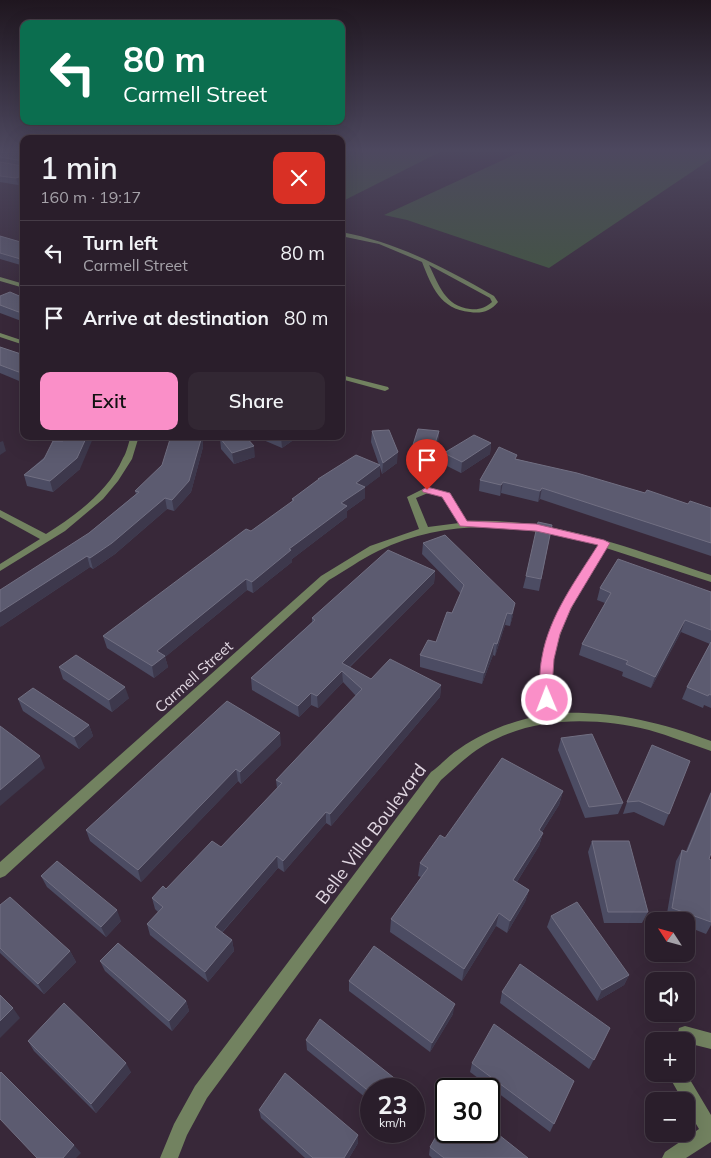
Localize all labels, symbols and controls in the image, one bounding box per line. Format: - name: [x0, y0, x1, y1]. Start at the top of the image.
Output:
- text: 80 m: [123, 37, 206, 81]
- icon: left: [40, 40, 105, 105]
- text: Carmell Street: [123, 80, 267, 108]
- text: 1 min: [40, 149, 118, 187]
- button: close: [273, 152, 325, 204]
- text: 160 m · 19:17: [40, 187, 141, 207]
- text: Turn left: [83, 231, 158, 255]
- icon: left: [40, 239, 68, 267]
- text: 80 m: [281, 241, 325, 265]
- text: Carmell Street: [83, 255, 188, 275]
- icon: arrive: [40, 304, 68, 332]
- text: Arrive at destination: [83, 306, 269, 330]
- text: 80 m: [284, 306, 328, 330]
- button: Exit: [40, 372, 178, 430]
- button: Share: [188, 372, 325, 430]
- pin: [406, 439, 448, 490]
- icon: arrive: [413, 446, 441, 474]
- street label: Carmell Street: [151, 637, 237, 717]
- position arrow: [520, 673, 572, 725]
- street label: Belle Villa Boulevard: [310, 759, 431, 909]
- north arrow: [645, 912, 695, 962]
- map controls: [645, 912, 695, 1142]
- button: sound: [645, 972, 695, 1022]
- button: +: [645, 1032, 695, 1082]
- speed limit sign: 30: [435, 1078, 500, 1143]
- text: 23: [377, 1089, 408, 1120]
- button: −: [645, 1092, 695, 1142]
- text: km/h: [379, 1115, 406, 1130]

